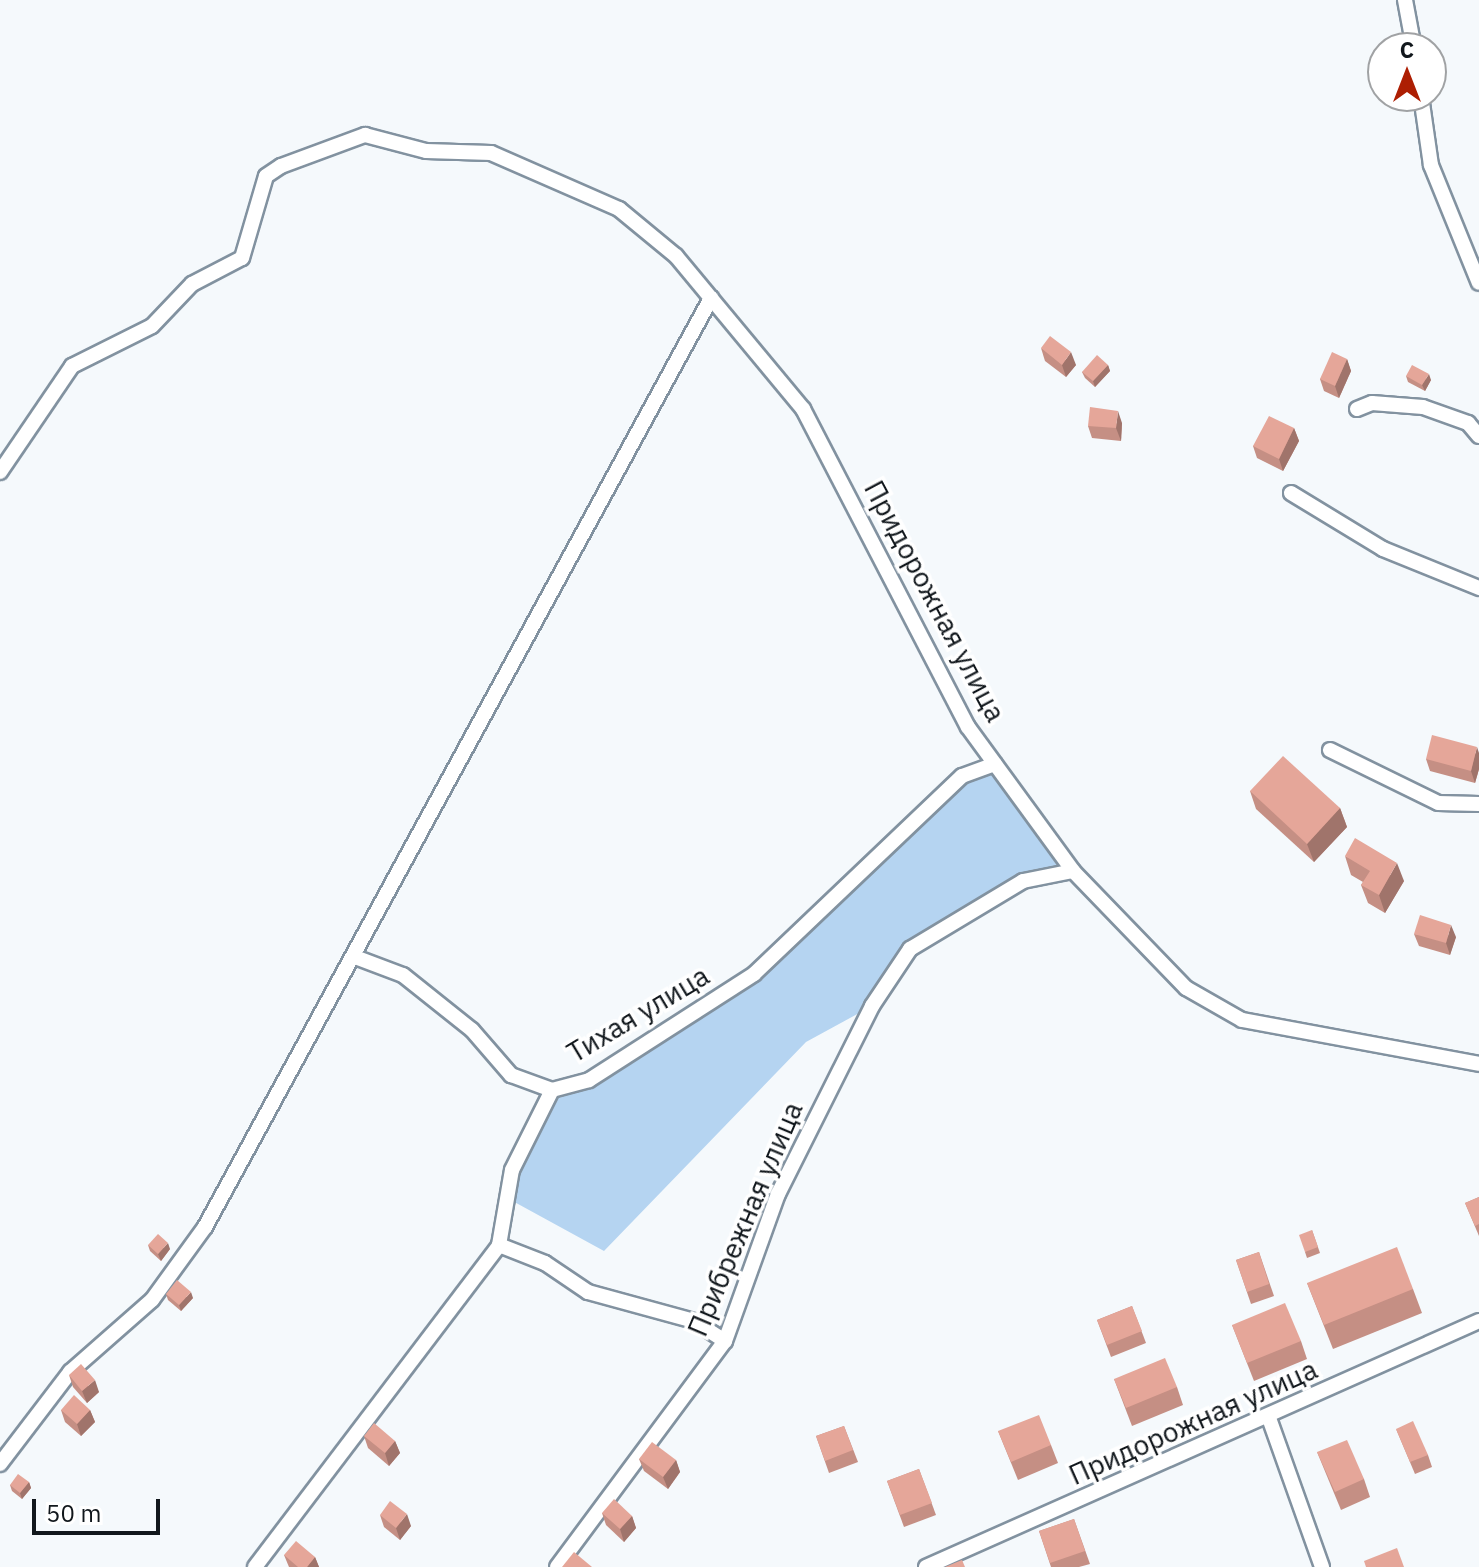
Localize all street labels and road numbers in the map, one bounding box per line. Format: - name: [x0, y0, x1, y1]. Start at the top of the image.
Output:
- street label: Придорожная улица: [857, 475, 1013, 727]
- street label: Тихая улица: [561, 959, 715, 1069]
- street label: Прибрежная улица: [680, 1097, 810, 1341]
- street label: Придорожная улица: [1064, 1352, 1322, 1492]

